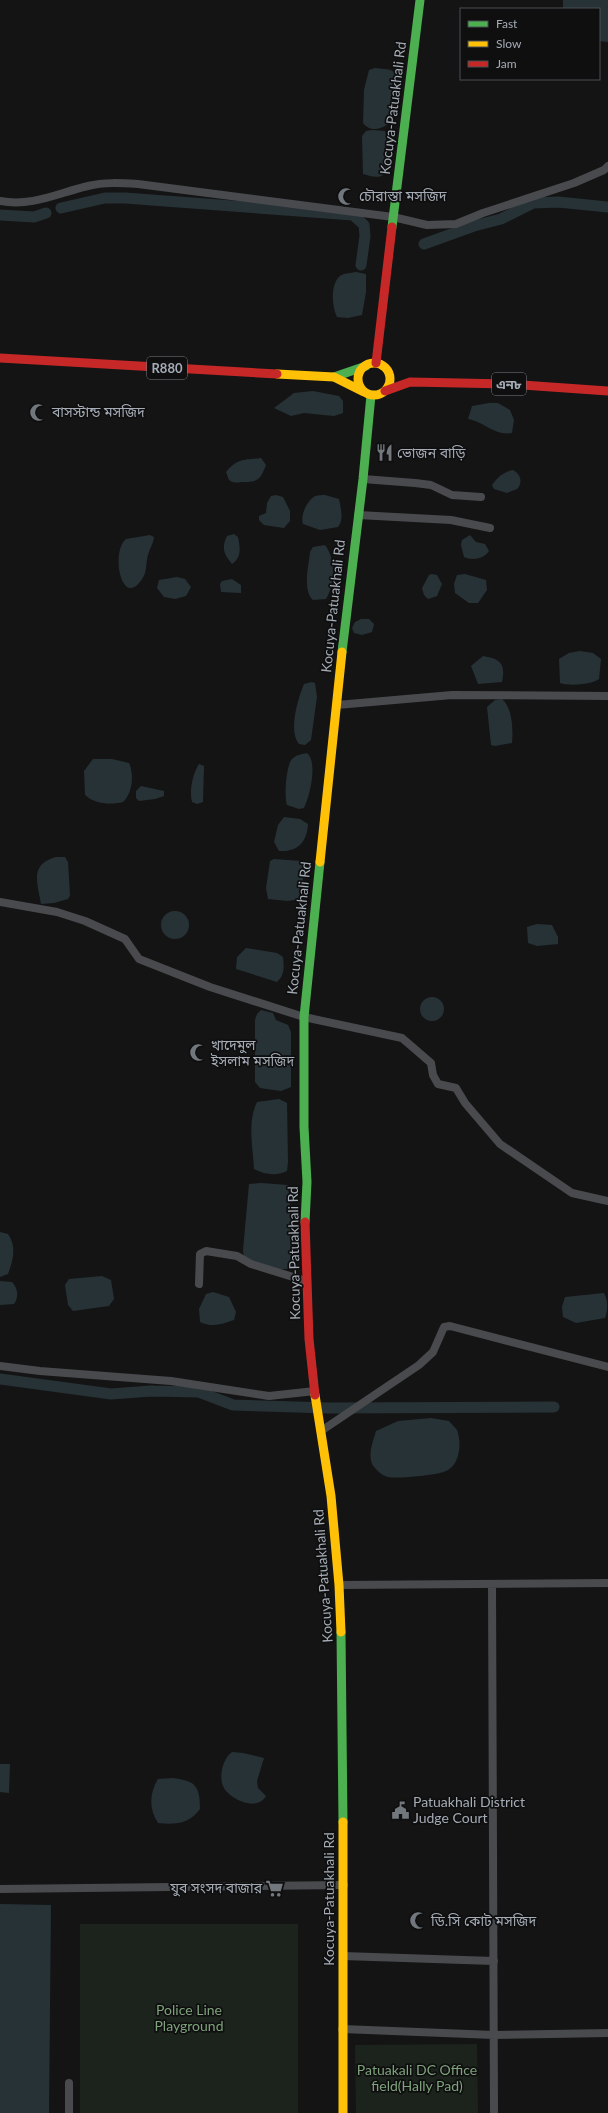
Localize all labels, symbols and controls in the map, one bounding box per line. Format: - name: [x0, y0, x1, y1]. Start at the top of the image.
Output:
- legend: [460, 8, 600, 80]
- text: Fast: [496, 16, 518, 31]
- text: Slow: [496, 36, 522, 51]
- street label: Kocuya-Patuakhali Rd: [376, 41, 409, 175]
- text: Jam: [496, 56, 517, 71]
- mosque icon: চৌরাস্তা মসজিদ: [336, 186, 356, 206]
- place label: চৌরাস্তা মসজিদ: [359, 187, 447, 204]
- road number: R880: [147, 357, 187, 379]
- road number: এন৮: [492, 373, 526, 395]
- mosque icon: বাসস্টান্ড মসজিদ: [29, 402, 49, 422]
- place label: বাসস্টান্ড মসজিদ: [51, 403, 145, 420]
- restaurant icon: ভোজন বাড়ি: [374, 443, 394, 463]
- place label: ভোজন বাড়ি: [397, 444, 466, 461]
- street label: Kocuya-Patuakhali Rd: [317, 539, 348, 673]
- street label: Kocuya-Patuakhali Rd: [283, 861, 314, 995]
- place label: খাদেমুল ইসলাম মসজিদ: [210, 1036, 294, 1069]
- mosque icon: খাদেমুল ইসলাম মসজিদ: [188, 1043, 208, 1063]
- street label: Kocuya-Patuakhali Rd: [284, 1186, 303, 1320]
- street label: Kocuya-Patuakhali Rd: [309, 1509, 336, 1643]
- place label: Patuakhali District Judge Court: [413, 1793, 525, 1826]
- public building icon: Patuakhali District Judge Court: [390, 1800, 410, 1820]
- street label: Kocuya-Patuakhali Rd: [320, 1832, 337, 1966]
- supermarket icon: যুব সংসদ বাজার: [265, 1878, 285, 1898]
- place label: যুব সংসদ বাজার: [169, 1879, 263, 1897]
- mosque icon: ডি.সি কোট মসজিদ: [408, 1911, 428, 1931]
- place label: ডি.সি কোট মসজিদ: [430, 1912, 536, 1929]
- park label: Police Line Playground: [154, 2001, 224, 2034]
- park label: Patuakali DC Office field(Hally Pad): [357, 2061, 477, 2094]

